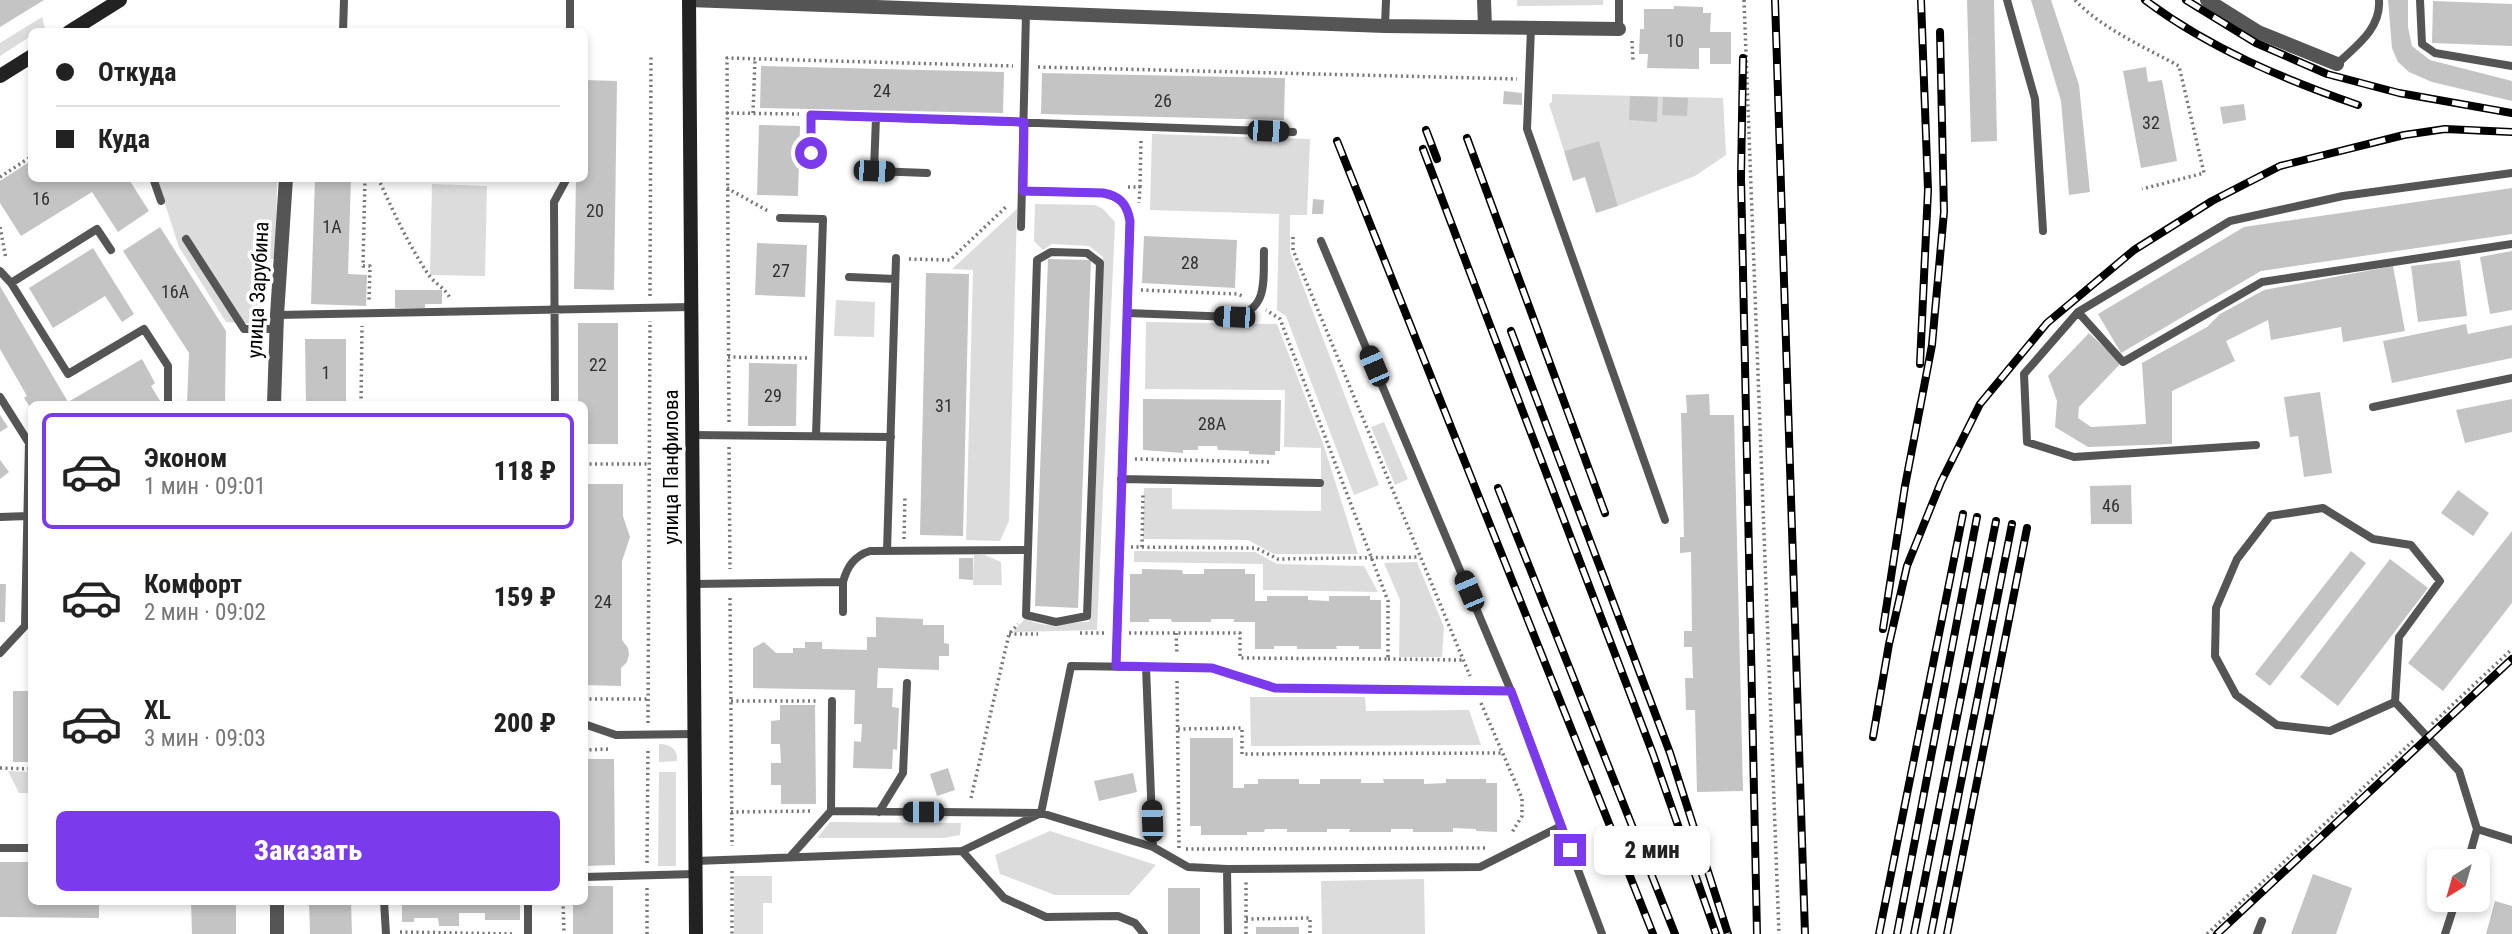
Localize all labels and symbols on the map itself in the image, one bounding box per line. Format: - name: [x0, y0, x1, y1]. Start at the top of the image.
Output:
- house number: 10: [1666, 30, 1684, 51]
- house number: 24: [873, 80, 891, 101]
- house number: 26: [1154, 90, 1172, 111]
- house number: 32: [2142, 112, 2160, 133]
- car: [1247, 120, 1290, 142]
- route start: [795, 137, 827, 169]
- car: [853, 160, 896, 182]
- house number: 16: [32, 188, 50, 209]
- house number: 20: [586, 200, 604, 221]
- house number: 1А: [322, 216, 342, 237]
- street label: улица Зарубина: [242, 221, 274, 359]
- house number: 28: [1181, 252, 1199, 273]
- house number: 27: [772, 260, 790, 281]
- house number: 16А: [161, 281, 190, 302]
- car: [1213, 306, 1256, 328]
- car: [1357, 343, 1392, 389]
- house number: 22: [589, 354, 607, 375]
- house number: 1: [322, 362, 330, 383]
- house number: 29: [764, 385, 782, 406]
- street label: улица Панфилова: [659, 389, 683, 545]
- house number: 31: [935, 395, 953, 416]
- house number: 28А: [1198, 413, 1227, 434]
- house number: 46: [2102, 495, 2120, 516]
- car: [1452, 568, 1487, 614]
- house number: 24: [594, 591, 612, 612]
- car: [1141, 800, 1164, 842]
- car: [903, 802, 945, 823]
- callout: 2 мин: [1594, 826, 1710, 874]
- route end: [1554, 834, 1586, 866]
- north arrow: [2427, 849, 2490, 912]

